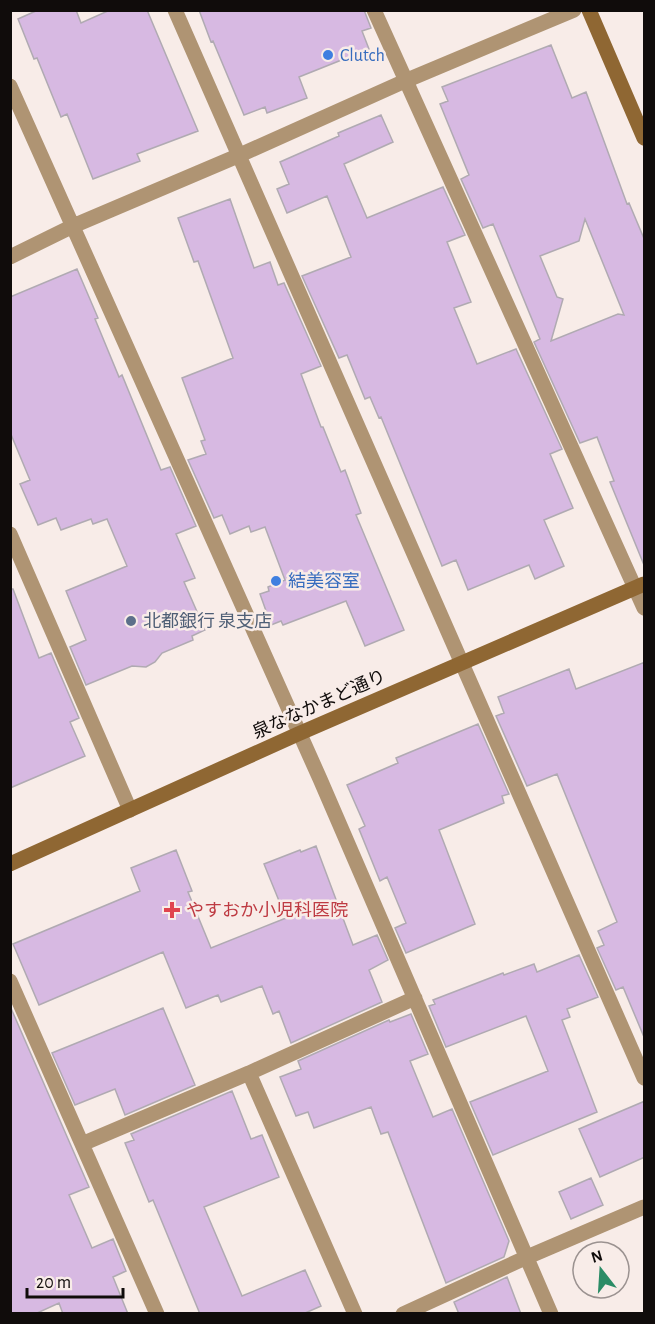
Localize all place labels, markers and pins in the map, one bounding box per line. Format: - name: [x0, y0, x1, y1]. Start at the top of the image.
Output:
- place label: Clutch: [340, 47, 385, 65]
- marker: Clutch: [321, 48, 335, 62]
- place label: 結美容室: [288, 571, 360, 591]
- marker: 結美容室: [269, 574, 283, 588]
- place label: 北都銀行 泉支店: [143, 611, 272, 631]
- marker: 北都銀行 泉支店: [124, 614, 138, 628]
- marker: やすおか小児科医院: [163, 901, 181, 919]
- place label: やすおか小児科医院: [186, 901, 348, 920]

